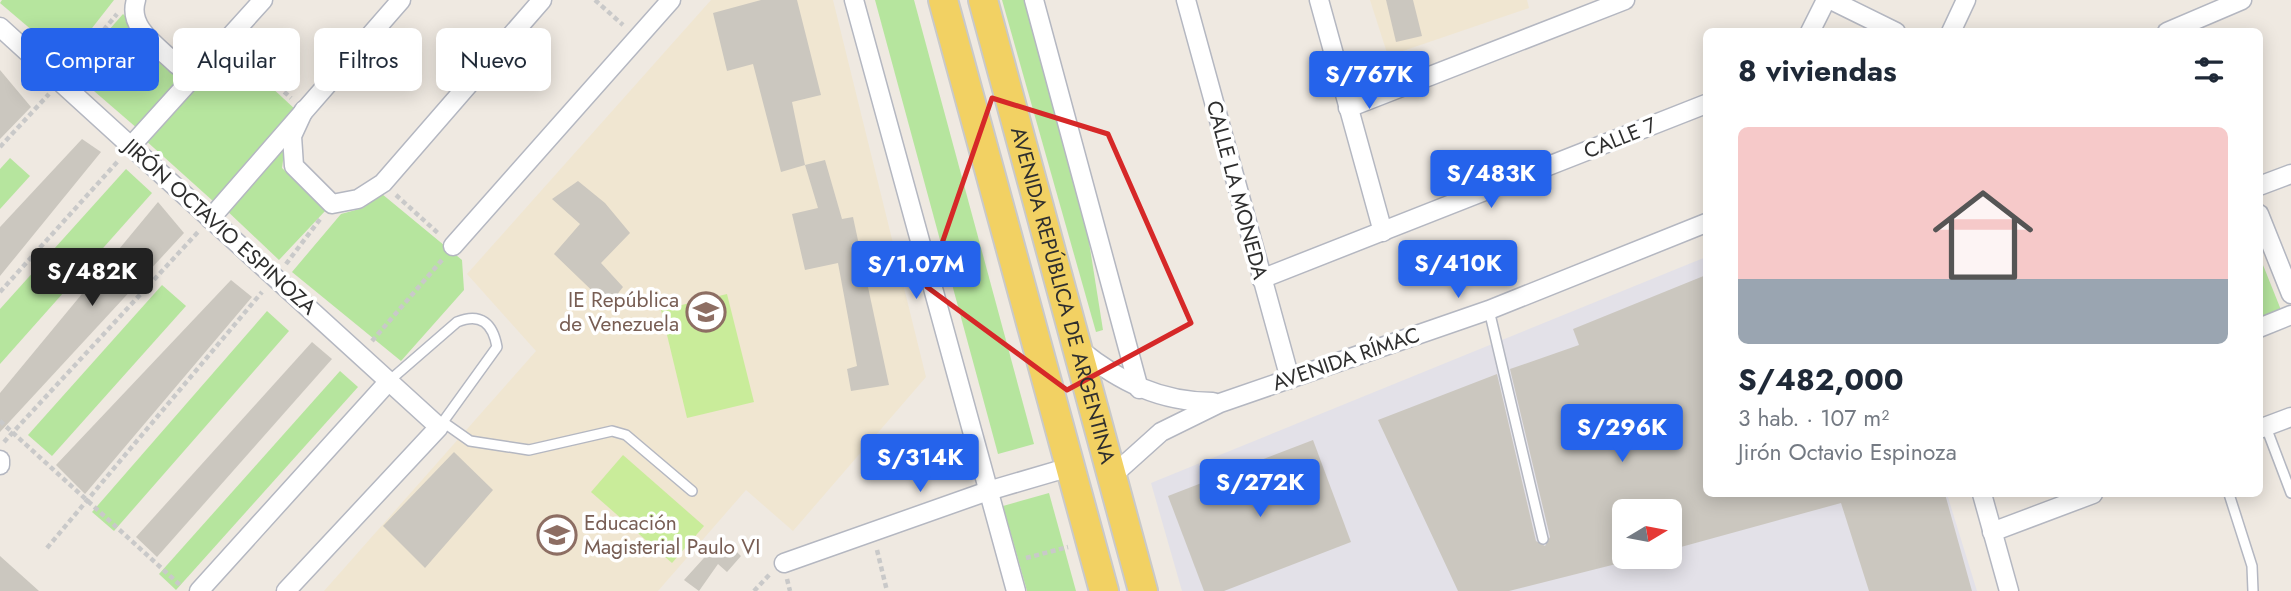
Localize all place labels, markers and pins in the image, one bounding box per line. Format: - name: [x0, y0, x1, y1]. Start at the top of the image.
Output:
- pin: S/767K: [1312, 52, 1426, 111]
- pin: S/483K: [1434, 150, 1548, 210]
- pin: S/410K: [1401, 240, 1515, 300]
- pin: S/1.07M: [851, 242, 981, 301]
- pin: S/482K: [35, 248, 149, 308]
- place label: IE República de Venezuela: [559, 285, 679, 339]
- school or university icon: IE República de Venezuela: [685, 291, 727, 333]
- pin: S/296K: [1565, 405, 1679, 464]
- pin: S/314K: [863, 434, 977, 494]
- pin: S/272K: [1203, 460, 1317, 519]
- place label: Educación Magisterial Paulo VI: [584, 508, 760, 562]
- school or university icon: Educación Magisterial Paulo VI: [536, 514, 578, 556]

